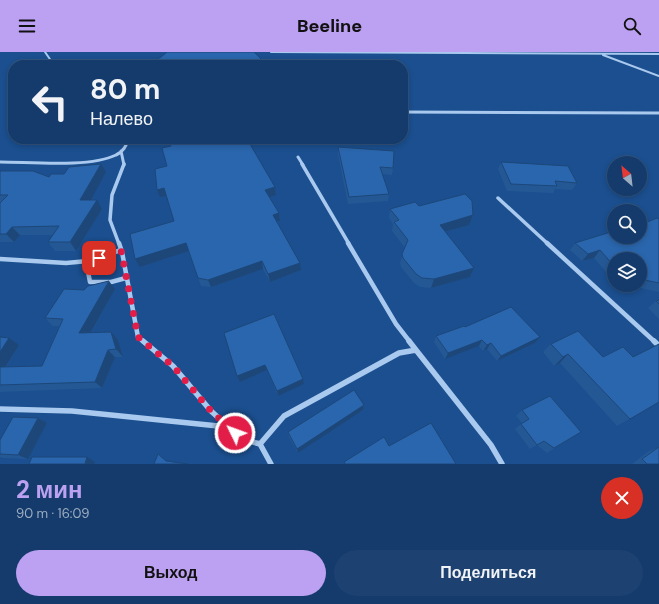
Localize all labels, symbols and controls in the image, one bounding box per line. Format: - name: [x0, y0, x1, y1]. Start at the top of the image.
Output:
- text: Beeline: [297, 14, 362, 38]
- icon: menu: [16, 15, 38, 37]
- icon: search: [621, 15, 643, 37]
- text: 80 m: [90, 71, 160, 108]
- icon: left: [24, 76, 76, 128]
- text: Налево: [90, 107, 153, 131]
- north arrow: [607, 156, 647, 196]
- map controls: [607, 156, 647, 292]
- button: search: [607, 204, 647, 244]
- pin: [82, 241, 116, 275]
- icon: arrive: [88, 247, 110, 269]
- button: layers: [607, 252, 647, 292]
- position arrow: [214, 412, 256, 454]
- text: 2 мин: [16, 474, 82, 505]
- button: close: [601, 477, 643, 519]
- text: 90 m · 16:09: [16, 505, 90, 522]
- button: Выход: [16, 550, 326, 596]
- button: Поделиться: [334, 550, 643, 596]

